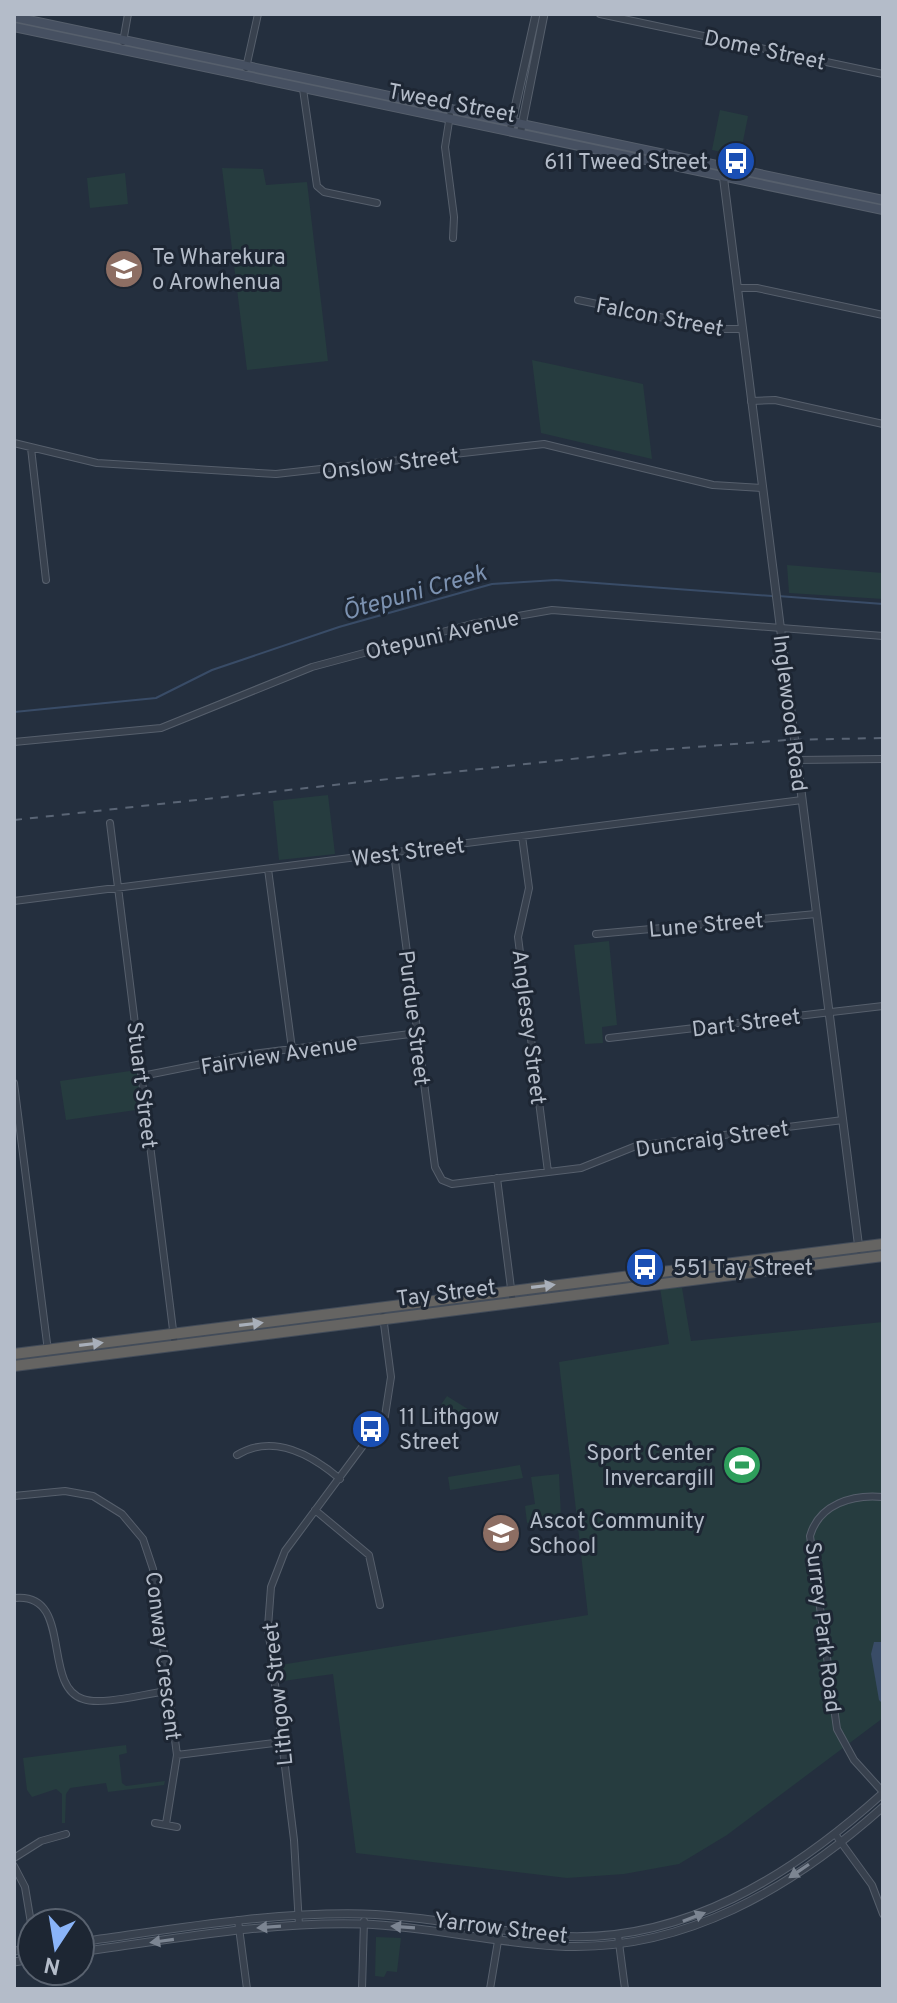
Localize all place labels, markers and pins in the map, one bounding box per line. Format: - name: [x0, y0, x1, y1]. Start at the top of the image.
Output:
- bus stop icon: 611 Tweed Street: [715, 140, 757, 182]
- place label: 611 Tweed Street: [544, 150, 708, 177]
- place label: Te Wharekura o Arowhenua: [152, 245, 286, 297]
- school or university icon: Te Wharekura o Arowhenua: [103, 248, 145, 290]
- bus stop icon: 551 Tay Street: [624, 1246, 666, 1288]
- place label: 551 Tay Street: [673, 1256, 813, 1283]
- place label: 11 Lithgow Street: [399, 1405, 499, 1457]
- bus stop icon: 11 Lithgow Street: [350, 1408, 392, 1450]
- place label: Sport Center Invercargill: [586, 1441, 714, 1493]
- sports icon: Sport Center Invercargill: [721, 1444, 763, 1486]
- place label: Ascot Community School: [529, 1509, 705, 1561]
- school or university icon: Ascot Community School: [480, 1512, 522, 1554]

